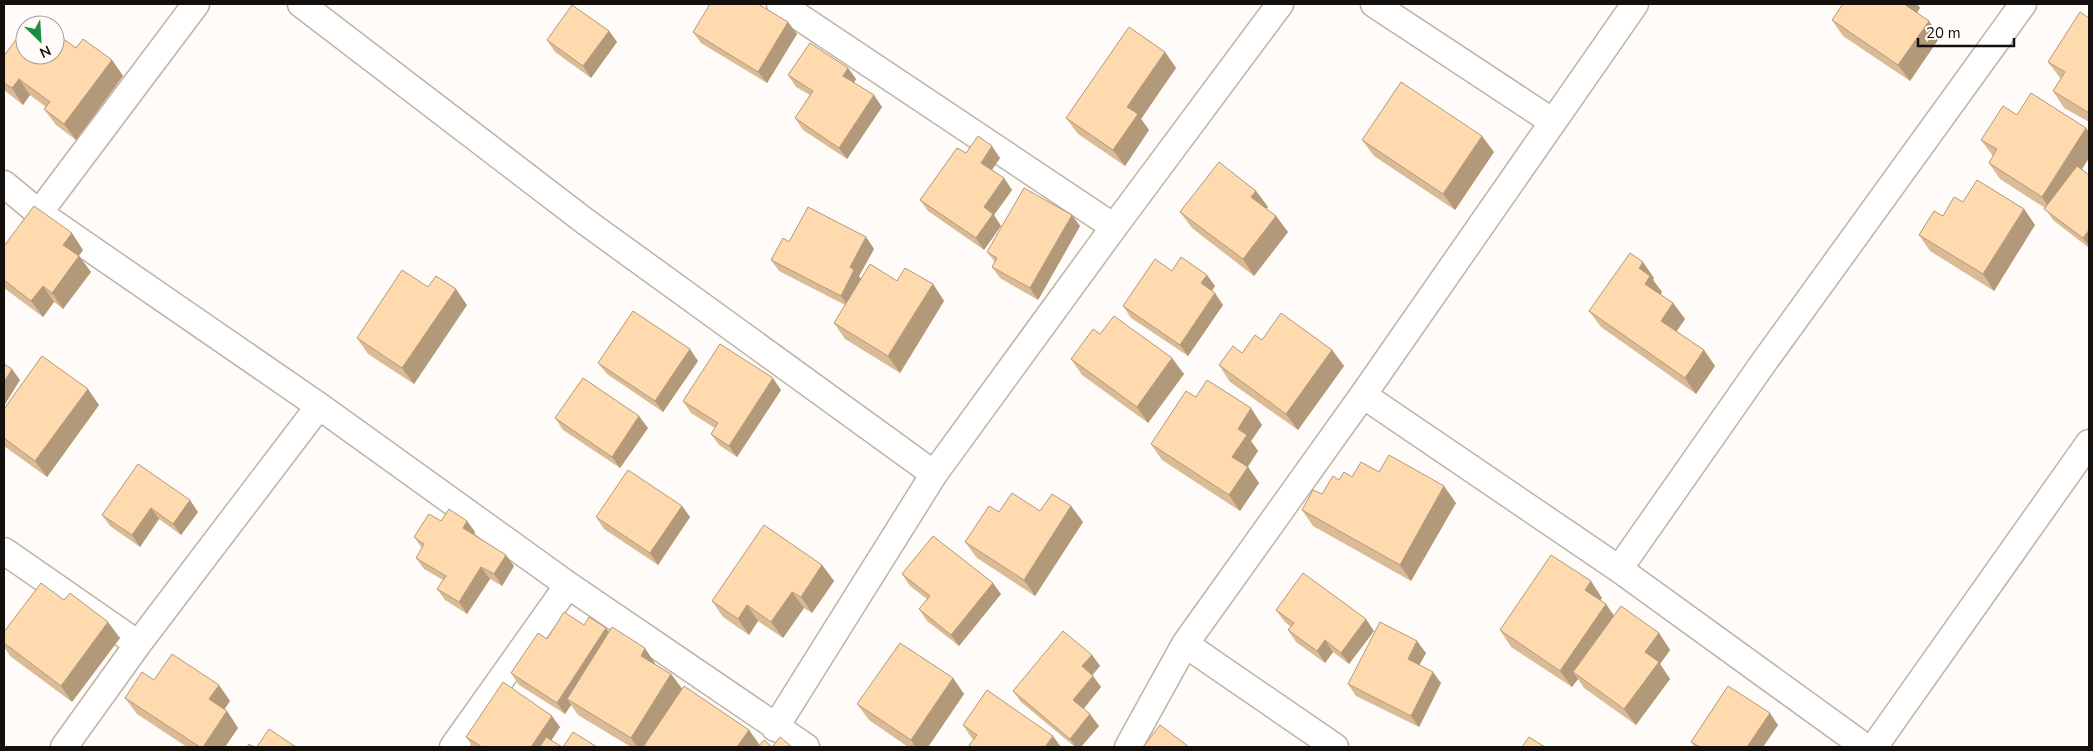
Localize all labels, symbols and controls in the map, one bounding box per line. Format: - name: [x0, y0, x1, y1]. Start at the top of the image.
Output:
- north arrow: [15, 15, 65, 65]
- scale bar: [1918, 15, 2014, 47]
- text: 20 m: [1926, 23, 1961, 43]
- text: N: [37, 41, 54, 62]

